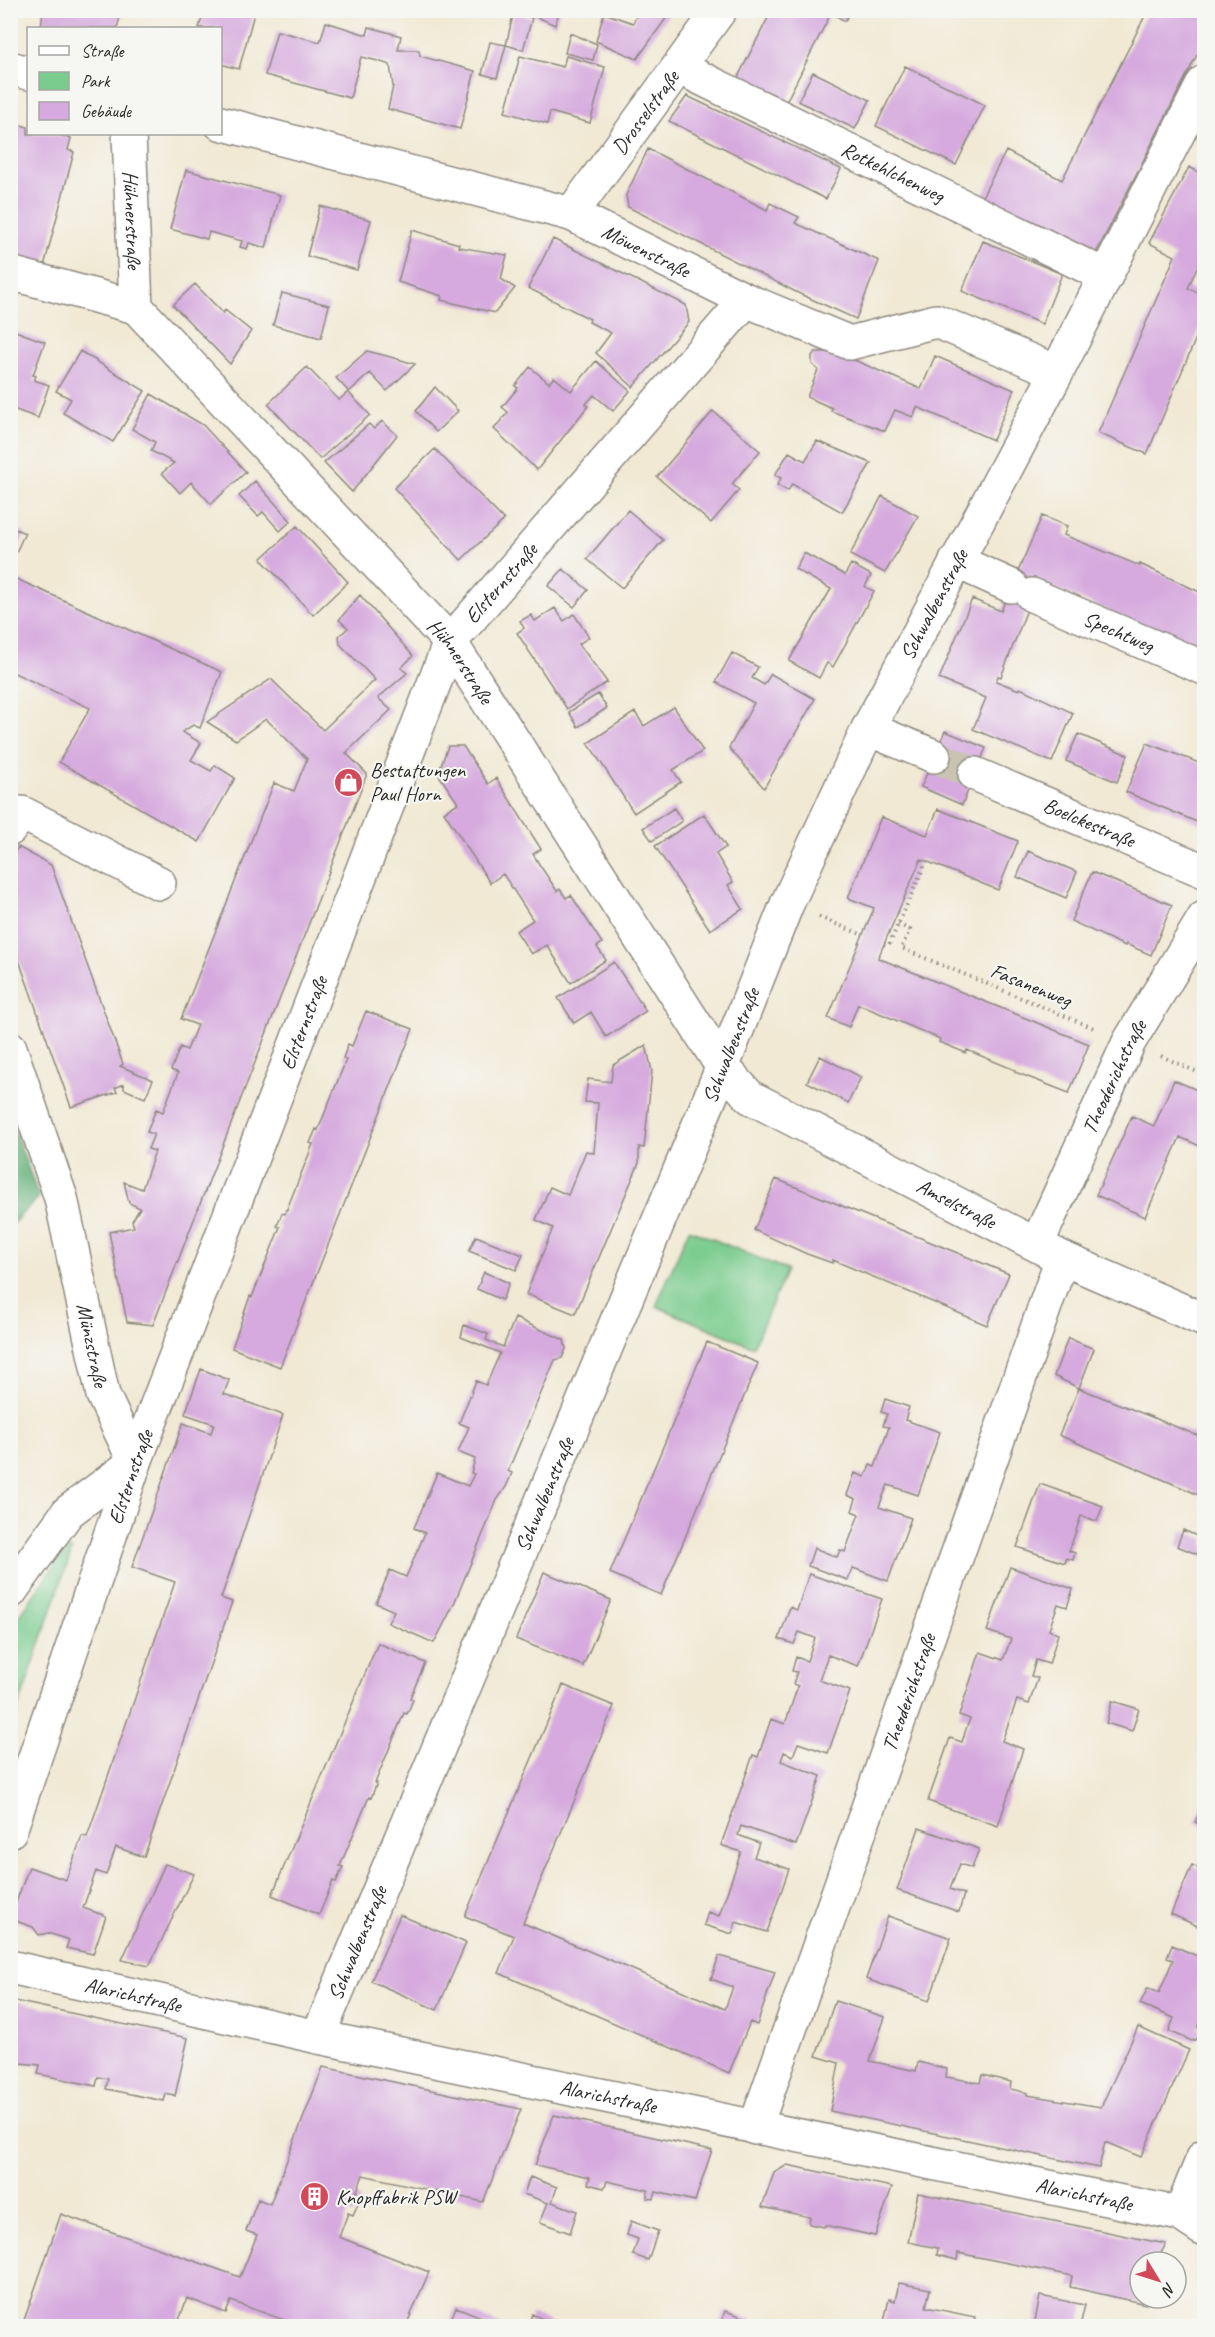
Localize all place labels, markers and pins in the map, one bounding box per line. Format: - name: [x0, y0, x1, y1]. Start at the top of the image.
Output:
- place label: Bestattungen Paul Horn: [370, 757, 466, 807]
- shop icon: Bestattungen Paul Horn: [333, 766, 365, 798]
- building icon: Knopffabrik PSW: [299, 2181, 331, 2213]
- place label: Knopffabrik PSW: [336, 2184, 459, 2210]

